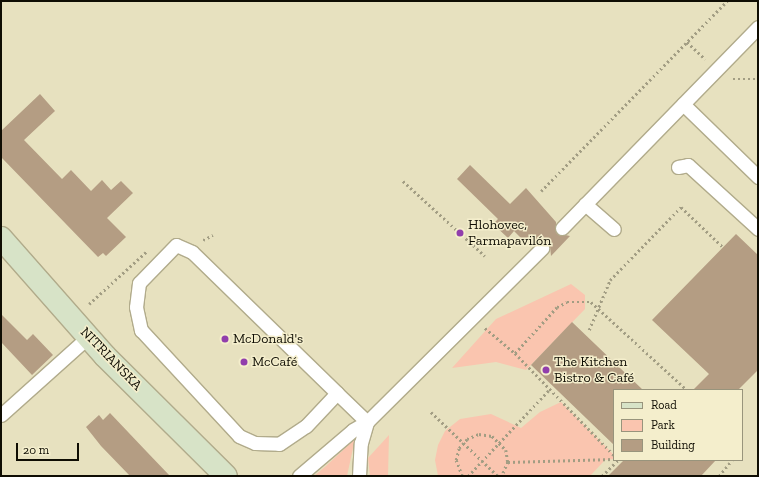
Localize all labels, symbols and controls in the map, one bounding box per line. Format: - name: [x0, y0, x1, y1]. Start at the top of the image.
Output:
- place label: Hlohovec, Farmapavilón: [468, 217, 551, 250]
- marker: Hlohovec, Farmapavilón: [455, 228, 465, 238]
- street label: NITRIANSKA: [77, 324, 145, 394]
- place label: McDonald's: [233, 331, 303, 347]
- marker: McDonald's: [220, 334, 230, 344]
- place label: McCafé: [252, 354, 297, 370]
- place label: The Kitchen Bistro & Café: [554, 354, 634, 386]
- marker: McCafé: [239, 357, 249, 367]
- marker: The Kitchen Bistro & Café: [541, 365, 551, 375]
- legend: [613, 389, 743, 461]
- text: Road: [651, 398, 677, 412]
- text: Park: [651, 418, 675, 432]
- scale bar: [18, 435, 81, 461]
- text: Building: [651, 438, 695, 452]
- text: 20 m: [23, 443, 49, 457]

